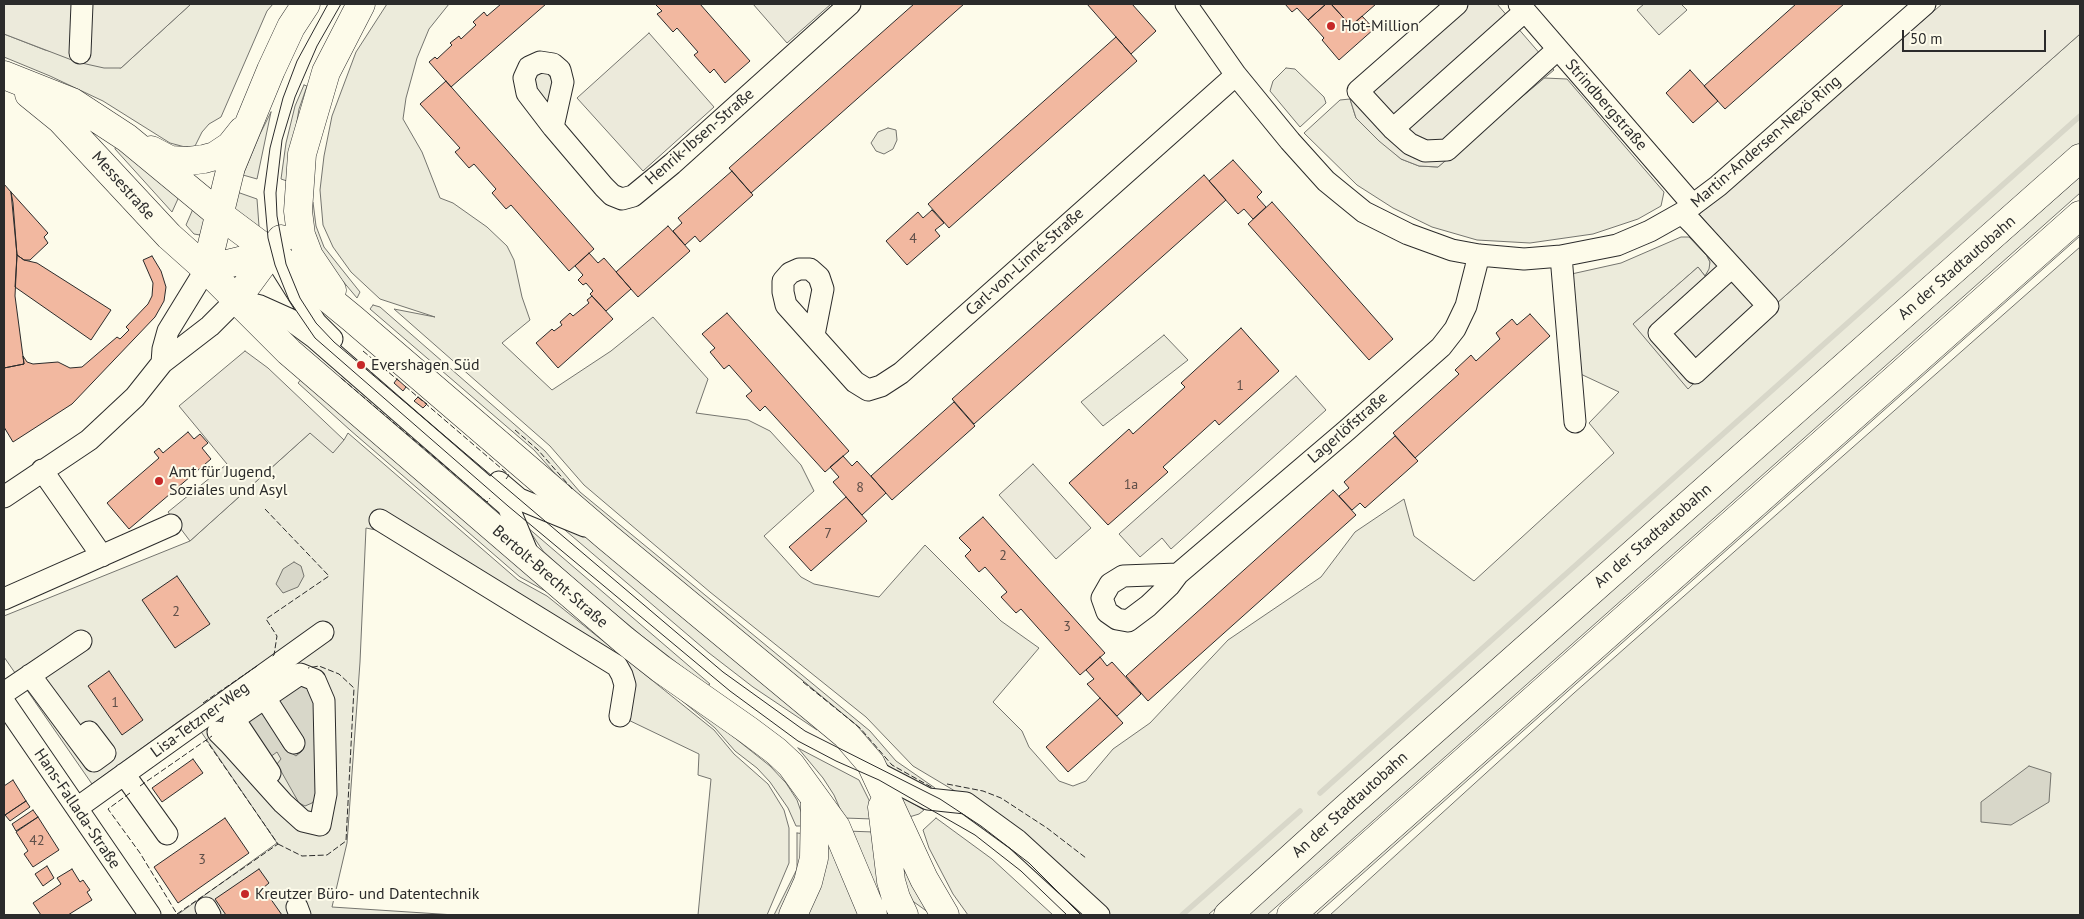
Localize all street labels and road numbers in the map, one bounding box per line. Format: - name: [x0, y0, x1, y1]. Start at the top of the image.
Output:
- street label: Strindbergstraße: [1561, 55, 1651, 155]
- street label: Martin-Andersen-Nexö-Ring: [1687, 72, 1845, 212]
- street label: Henrik-Ibsen-Straße: [642, 85, 758, 189]
- street label: Messestraße: [87, 148, 159, 224]
- street label: Carl-von-Linné-Straße: [962, 204, 1088, 320]
- street label: An der Stadtautobahn: [1894, 212, 2020, 324]
- street label: Lagerlöfstraße: [1304, 388, 1392, 468]
- street label: An der Stadtautobahn: [1590, 480, 1716, 592]
- street label: Bertolt-Brecht-Straße: [488, 522, 612, 632]
- street label: Lisa-Tetzner-Weg: [147, 678, 253, 762]
- street label: Hans-Fallada-Straße: [30, 745, 124, 873]
- street label: An der Stadtautobahn: [1288, 748, 1412, 862]

